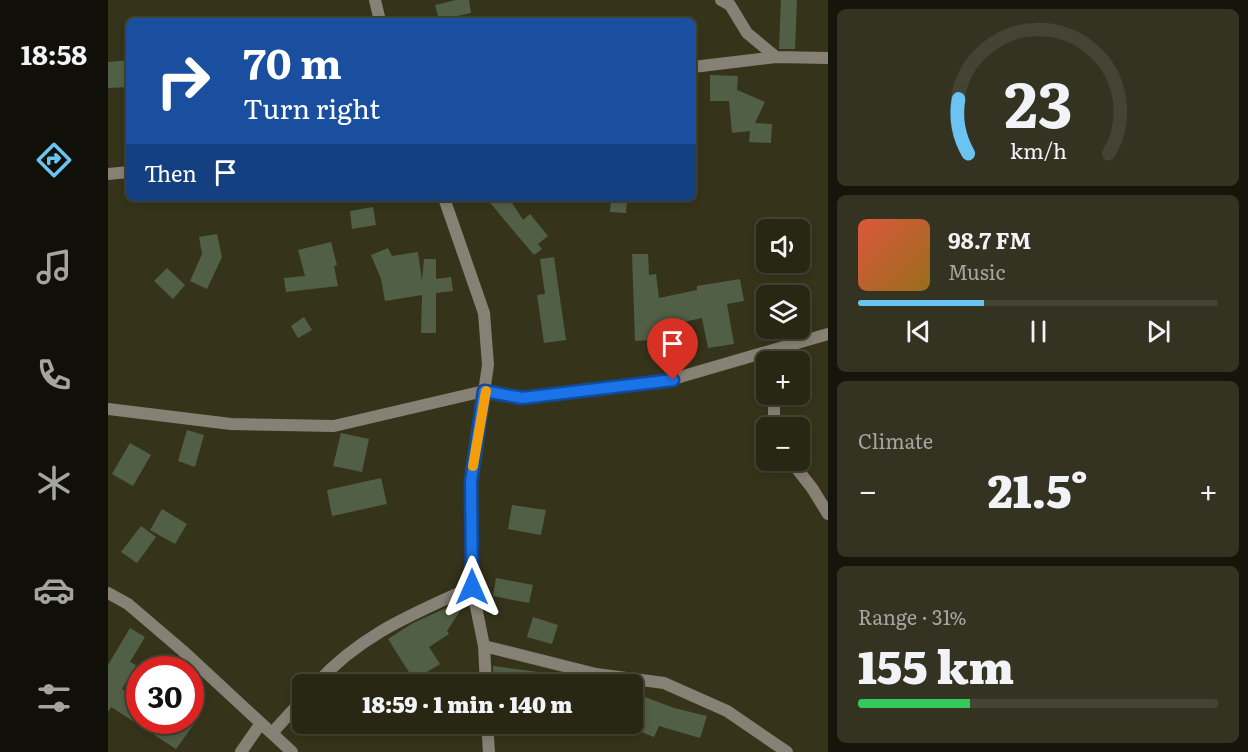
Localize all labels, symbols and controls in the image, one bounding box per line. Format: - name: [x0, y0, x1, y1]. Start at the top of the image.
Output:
- text: 70 m: [243, 30, 342, 92]
- text: 18:58: [21, 33, 87, 73]
- icon: right: [144, 42, 222, 120]
- text: 23: [1004, 56, 1072, 148]
- text: Turn right: [243, 87, 380, 127]
- text: km/h: [1009, 135, 1067, 167]
- icon: directions: [33, 139, 75, 181]
- text: Then: [144, 156, 197, 189]
- icon: arrive: [209, 156, 242, 189]
- map controls: [756, 219, 810, 471]
- button: sound: [756, 219, 810, 273]
- text: 98.7 FM: [948, 223, 1031, 256]
- icon: music: [33, 246, 75, 288]
- text: Music: [948, 256, 1005, 286]
- button: layers: [756, 285, 810, 339]
- icon: previous: [902, 315, 935, 348]
- icon: pause: [1022, 315, 1055, 348]
- icon: next: [1142, 315, 1175, 348]
- pin: [647, 318, 698, 380]
- icon: arrive: [656, 327, 689, 360]
- button: +: [756, 351, 810, 405]
- icon: phone: [33, 354, 75, 396]
- button: −: [756, 417, 810, 471]
- text: Climate: [858, 425, 933, 455]
- text: 21.5°: [988, 455, 1088, 522]
- icon: climate: [33, 462, 75, 504]
- text: −: [858, 464, 877, 513]
- text: +: [1199, 464, 1218, 513]
- position arrow: [440, 555, 504, 619]
- icon: car: [33, 569, 75, 611]
- text: Range · 31%: [858, 601, 967, 631]
- text: 155 km: [858, 631, 1014, 698]
- speed limit sign: 30: [126, 656, 204, 734]
- icon: filters: [33, 677, 75, 719]
- text: 18:59 · 1 min · 140 m: [362, 687, 573, 720]

